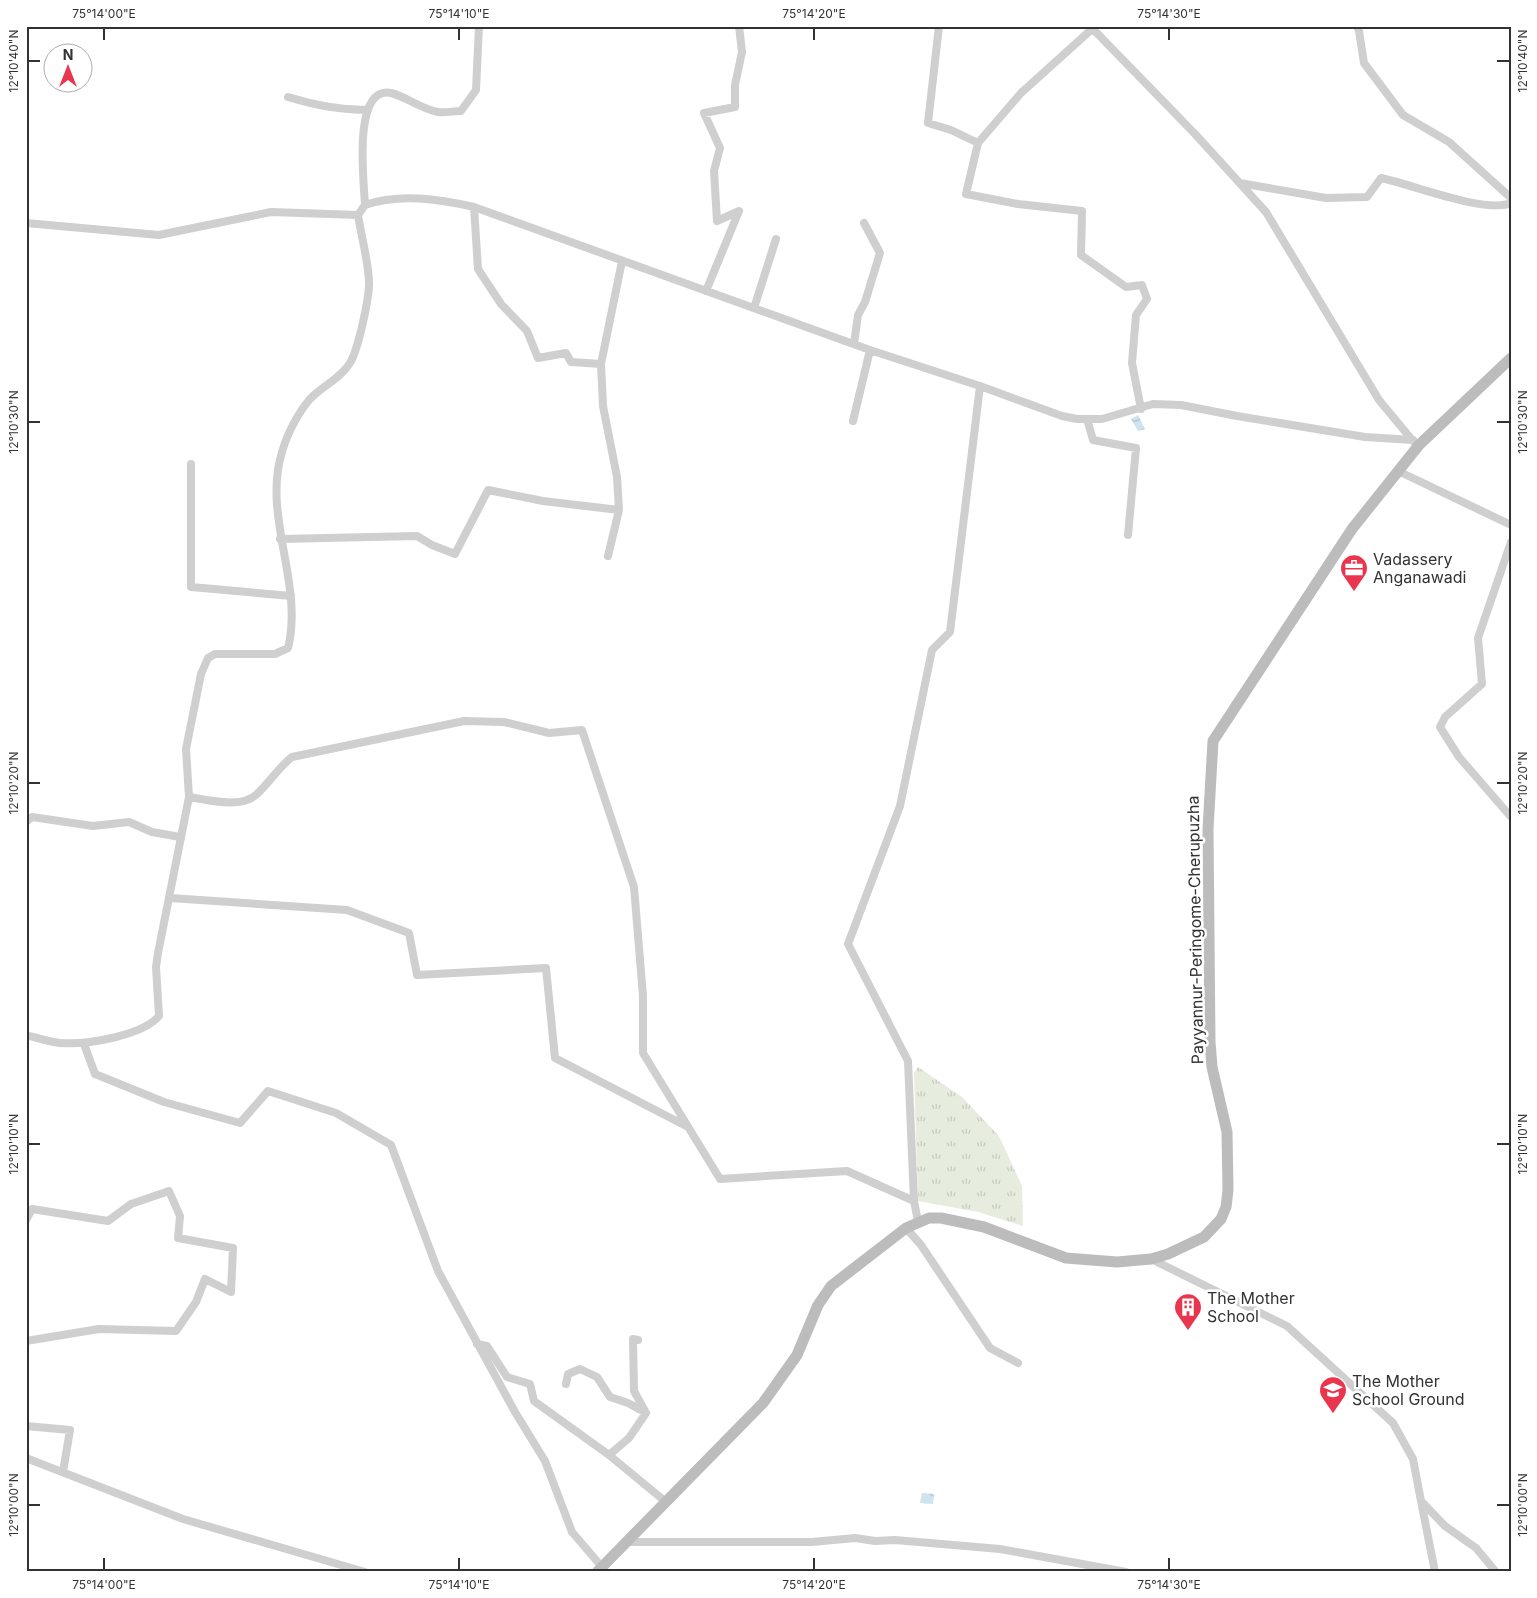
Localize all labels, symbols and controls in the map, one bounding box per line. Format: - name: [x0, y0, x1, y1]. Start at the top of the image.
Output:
- text: 75°14'00"E: [72, 6, 136, 21]
- text: 75°14'10"E: [429, 6, 489, 21]
- text: 75°14'20"E: [782, 6, 846, 21]
- text: 75°14'30"E: [1137, 6, 1201, 21]
- text: 12°10'40"N: [6, 30, 21, 92]
- text: 12°10'40"N: [1515, 30, 1530, 92]
- north arrow: [42, 42, 92, 92]
- text: N: [63, 46, 73, 63]
- text: 12°10'30"N: [6, 390, 21, 454]
- text: 12°10'30"N: [1515, 390, 1530, 454]
- place label: Vadassery Anganawadi: [1373, 549, 1466, 587]
- office icon: Vadassery Anganawadi: [1339, 553, 1369, 592]
- text: 12°10'20"N: [6, 751, 21, 815]
- text: 12°10'20"N: [1515, 751, 1530, 815]
- street label: Payyannur-Peringome-Cherupuzha: [1183, 796, 1207, 1064]
- text: 12°10'10"N: [6, 1114, 21, 1174]
- text: 12°10'10"N: [1515, 1114, 1530, 1174]
- place label: The Mother School: [1207, 1288, 1295, 1326]
- building icon: The Mother School: [1173, 1292, 1203, 1331]
- place label: The Mother School Ground: [1352, 1371, 1464, 1409]
- school or university icon: The Mother School Ground: [1318, 1375, 1348, 1414]
- text: 12°10'00"N: [6, 1473, 21, 1537]
- text: 12°10'00"N: [1515, 1473, 1530, 1537]
- text: 75°14'00"E: [72, 1577, 136, 1592]
- text: 75°14'10"E: [429, 1577, 489, 1592]
- text: 75°14'20"E: [782, 1577, 846, 1592]
- text: 75°14'30"E: [1137, 1577, 1201, 1592]

